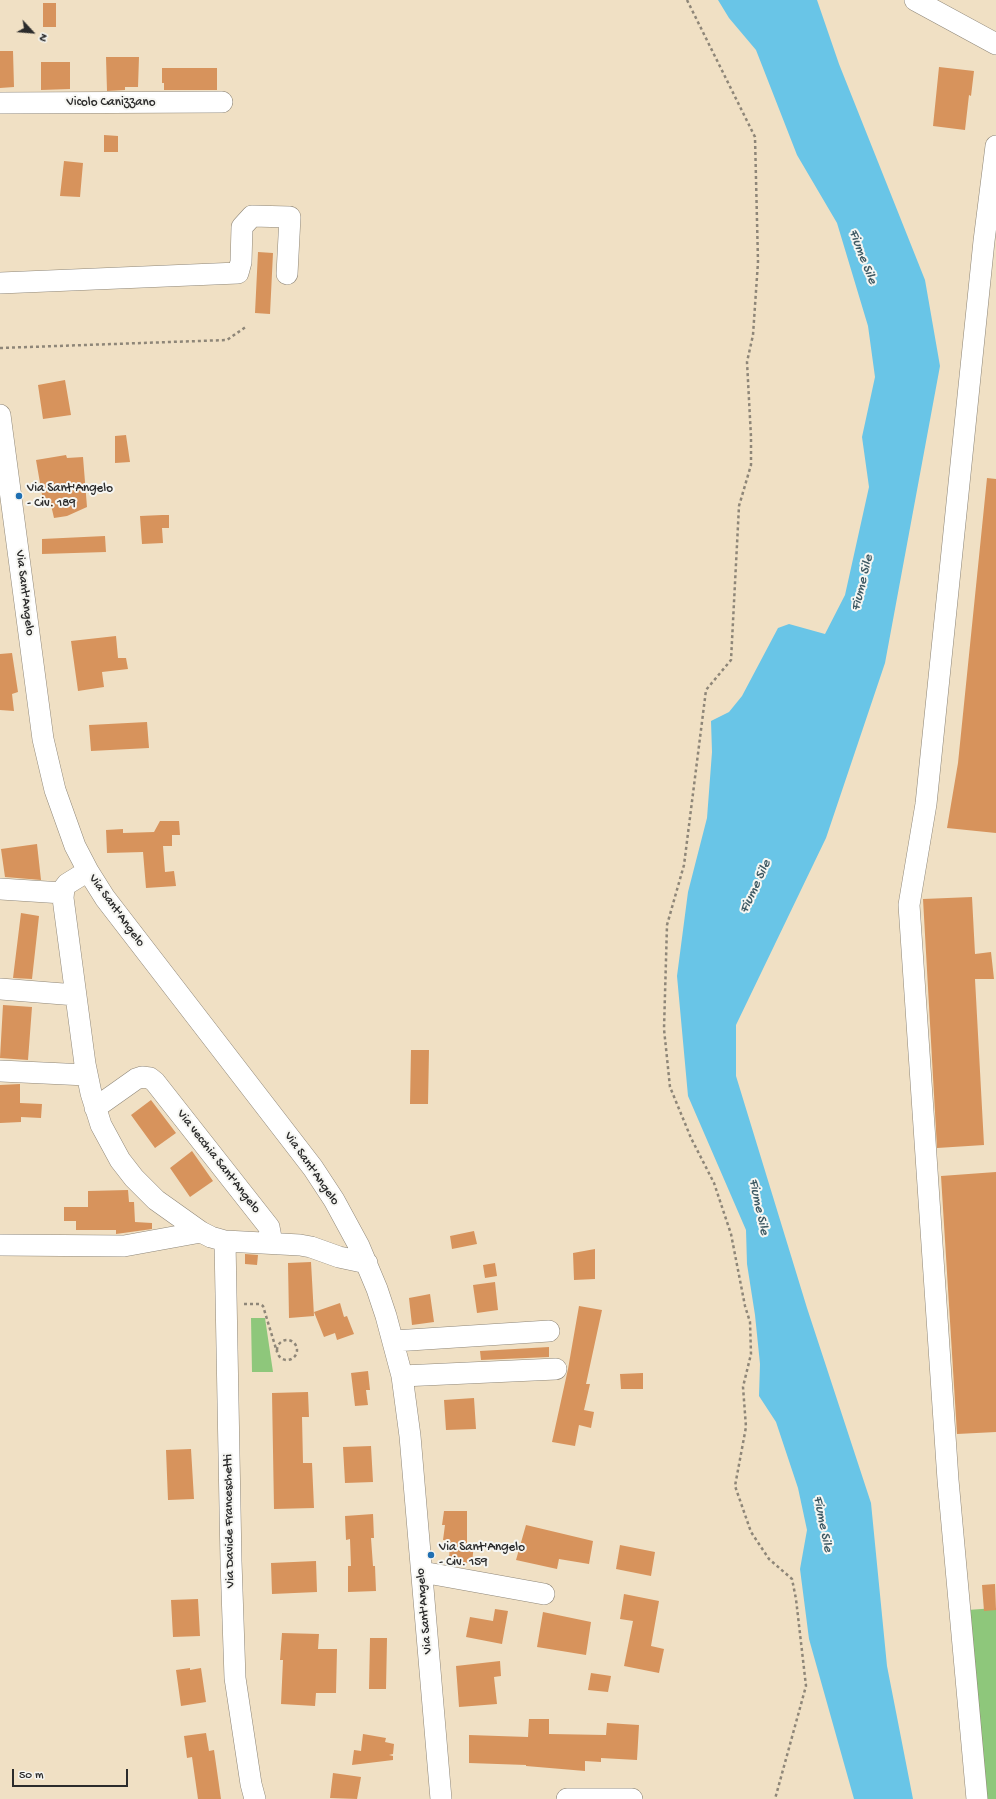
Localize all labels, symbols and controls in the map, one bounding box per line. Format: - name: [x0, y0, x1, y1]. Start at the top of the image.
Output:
- north arrow: [12, 12, 52, 52]
- text: N: [36, 31, 50, 43]
- street label: Vicolo Canizzano: [67, 95, 155, 111]
- water label: Fiume Sile: [844, 227, 880, 287]
- place label: Via Sant'Angelo - Civ. 189: [27, 481, 113, 512]
- marker: Via Sant'Angelo - Civ. 189: [14, 491, 24, 501]
- street label: Via Sant'Angelo: [11, 549, 37, 637]
- water label: Fiume Sile: [848, 553, 878, 613]
- water label: Fiume Sile: [736, 858, 776, 916]
- street label: Via Sant'Angelo: [84, 872, 148, 950]
- street label: Via vecchia Sant'Angelo: [173, 1107, 263, 1217]
- street label: Via Sant'Angelo: [280, 1129, 342, 1209]
- water label: Fiume Sile: [744, 1177, 772, 1237]
- street label: Via Davide Franceschetti: [221, 1454, 239, 1588]
- water label: Fiume Sile: [808, 1494, 836, 1554]
- place label: Via Sant'Angelo - Civ. 159: [439, 1540, 525, 1571]
- marker: Via Sant'Angelo - Civ. 159: [426, 1550, 436, 1560]
- street label: Via Sant'Angelo: [413, 1568, 437, 1654]
- scale bar: [14, 1761, 130, 1787]
- text: 50 m: [19, 1769, 44, 1783]

